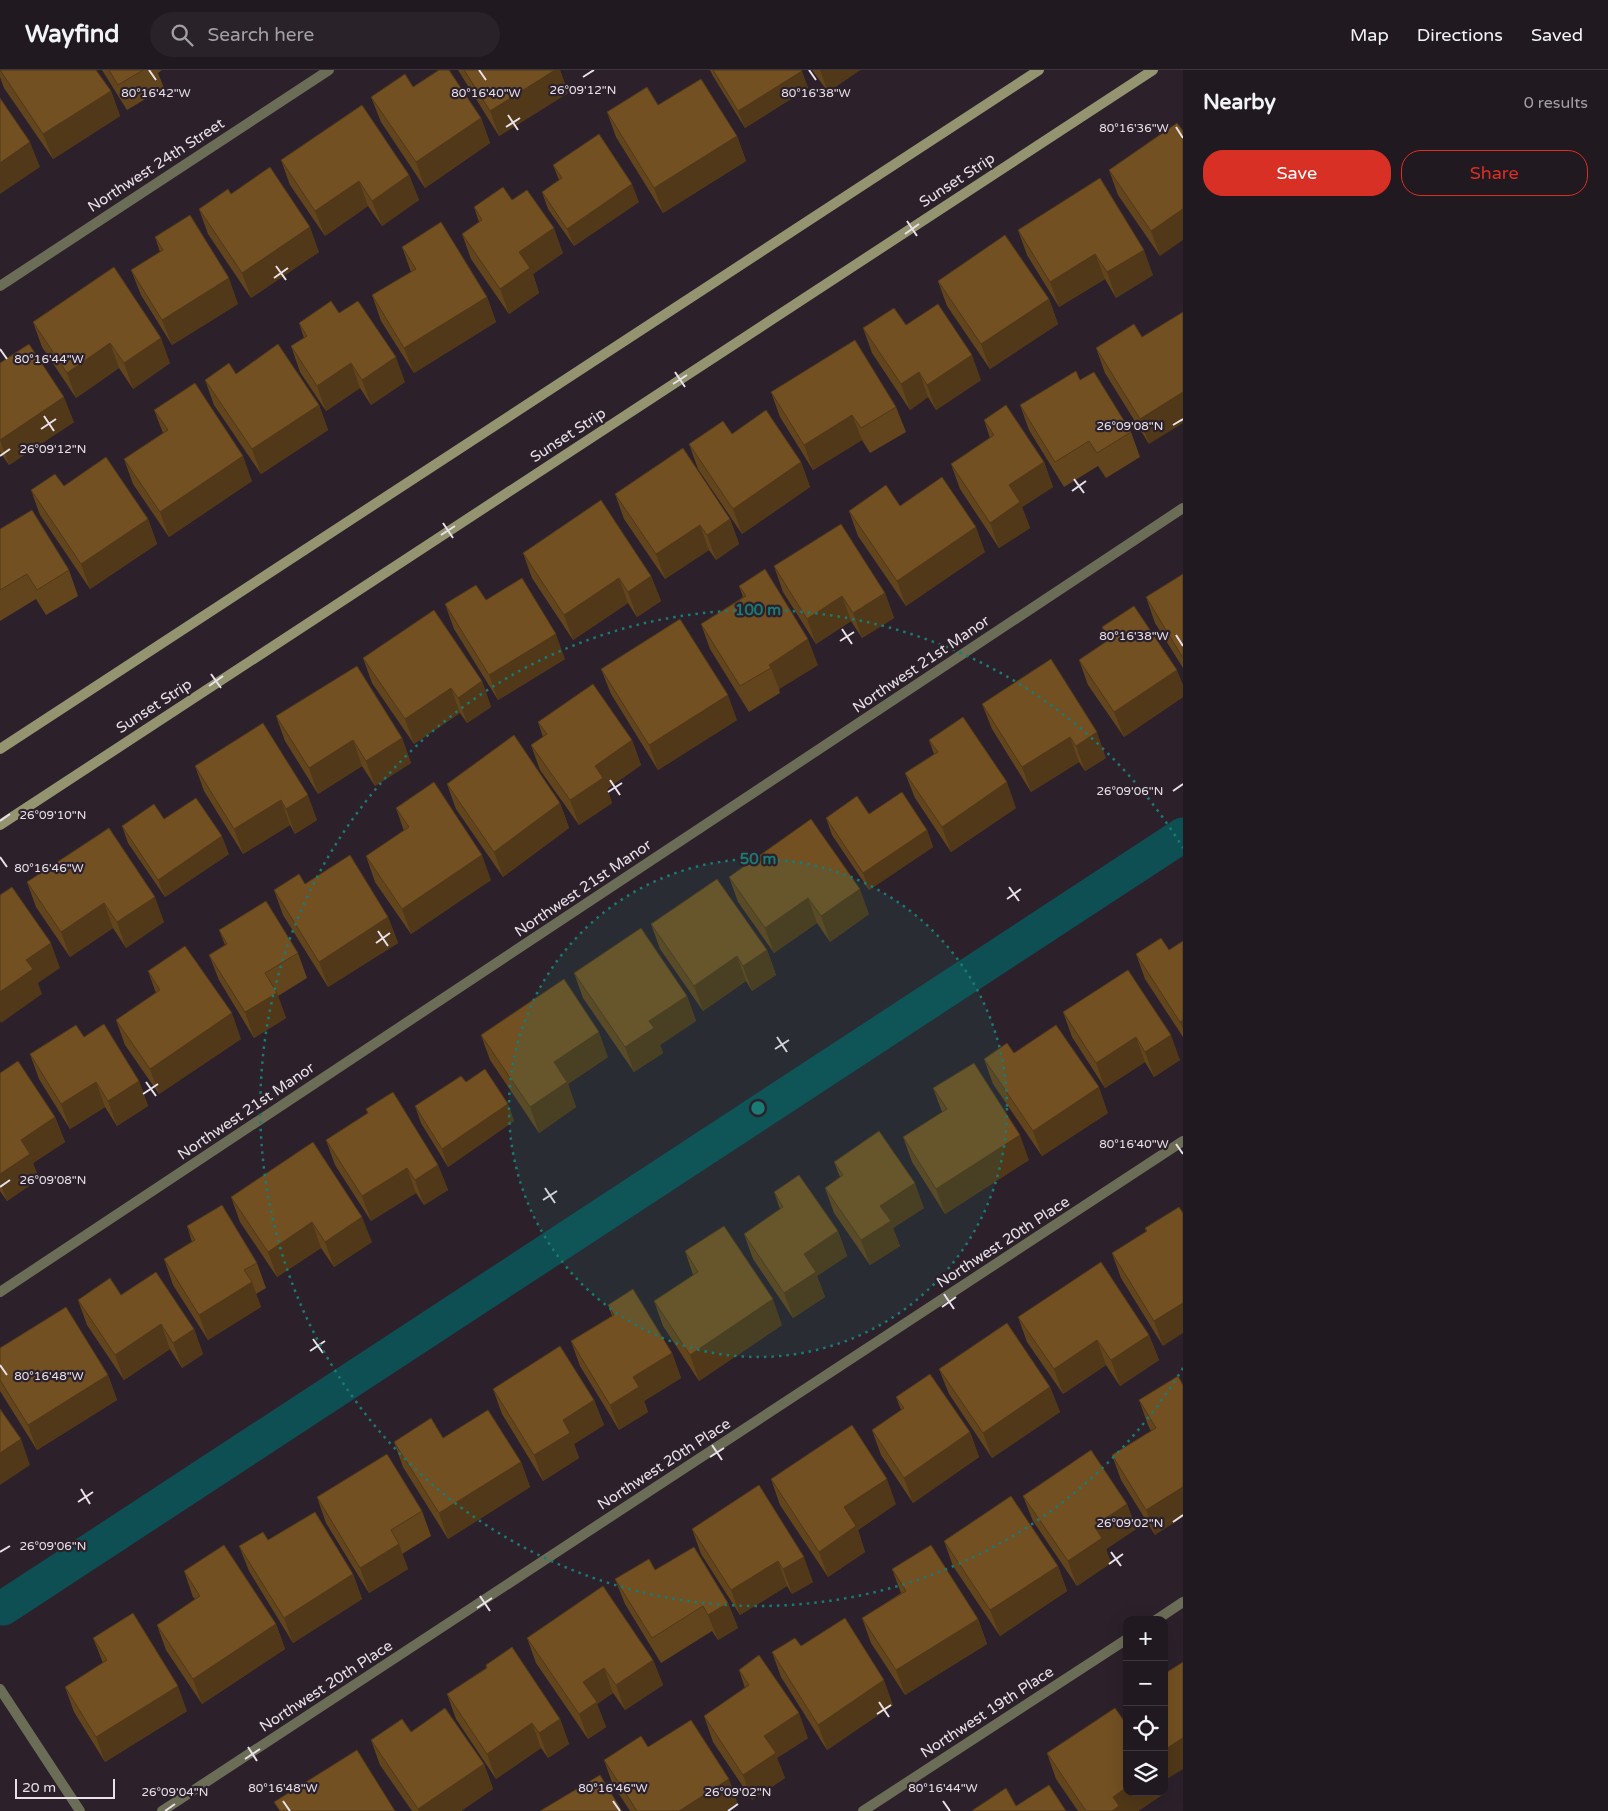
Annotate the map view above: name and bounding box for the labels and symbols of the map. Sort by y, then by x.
text: 26°09'12"N [550,83,616,97]
text: 80°16'42"W [121,86,191,100]
text: 80°16'40"W [451,86,521,100]
text: 80°16'38"W [781,86,851,100]
street label: Northwest 24th Street [84,114,228,216]
text: 80°16'36"W [1099,121,1169,135]
street label: Sunset Strip [916,149,998,211]
text: 80°16'44"W [14,352,84,366]
street label: Sunset Strip [527,404,609,466]
text: 26°09'08"N [1097,419,1163,433]
text: 26°09'12"N [20,442,86,456]
text: 100 m [735,601,781,619]
street label: Northwest 21st Manor [849,611,993,716]
text: 80°16'38"W [1099,629,1169,643]
street label: Sunset Strip [113,675,195,737]
text: 26°09'06"N [1097,784,1163,798]
text: 26°09'10"N [20,808,86,822]
street label: Northwest 21st Manor [511,835,655,940]
text: 50 m [740,850,776,868]
text: 80°16'46"W [14,861,84,875]
street label: Northwest 21st Manor [174,1058,318,1163]
centre of rings [749,1099,767,1117]
text: 80°16'40"W [1099,1137,1169,1151]
text: 26°09'08"N [20,1173,86,1187]
street label: Northwest 20th Place [933,1192,1073,1292]
text: 80°16'48"W [14,1369,84,1383]
street label: Northwest 20th Place [594,1414,734,1514]
text: 26°09'02"N [1097,1516,1163,1530]
text: 26°09'06"N [20,1539,86,1553]
street label: Northwest 20th Place [256,1636,396,1736]
street label: Northwest 19th Place [917,1662,1057,1762]
scale bar [15,1776,115,1799]
text: 80°16'48"W [248,1781,318,1795]
text: 80°16'46"W [578,1781,648,1795]
text: 80°16'44"W [908,1781,978,1795]
text: 26°09'04"N [142,1785,208,1799]
text: 26°09'02"N [705,1785,771,1799]

